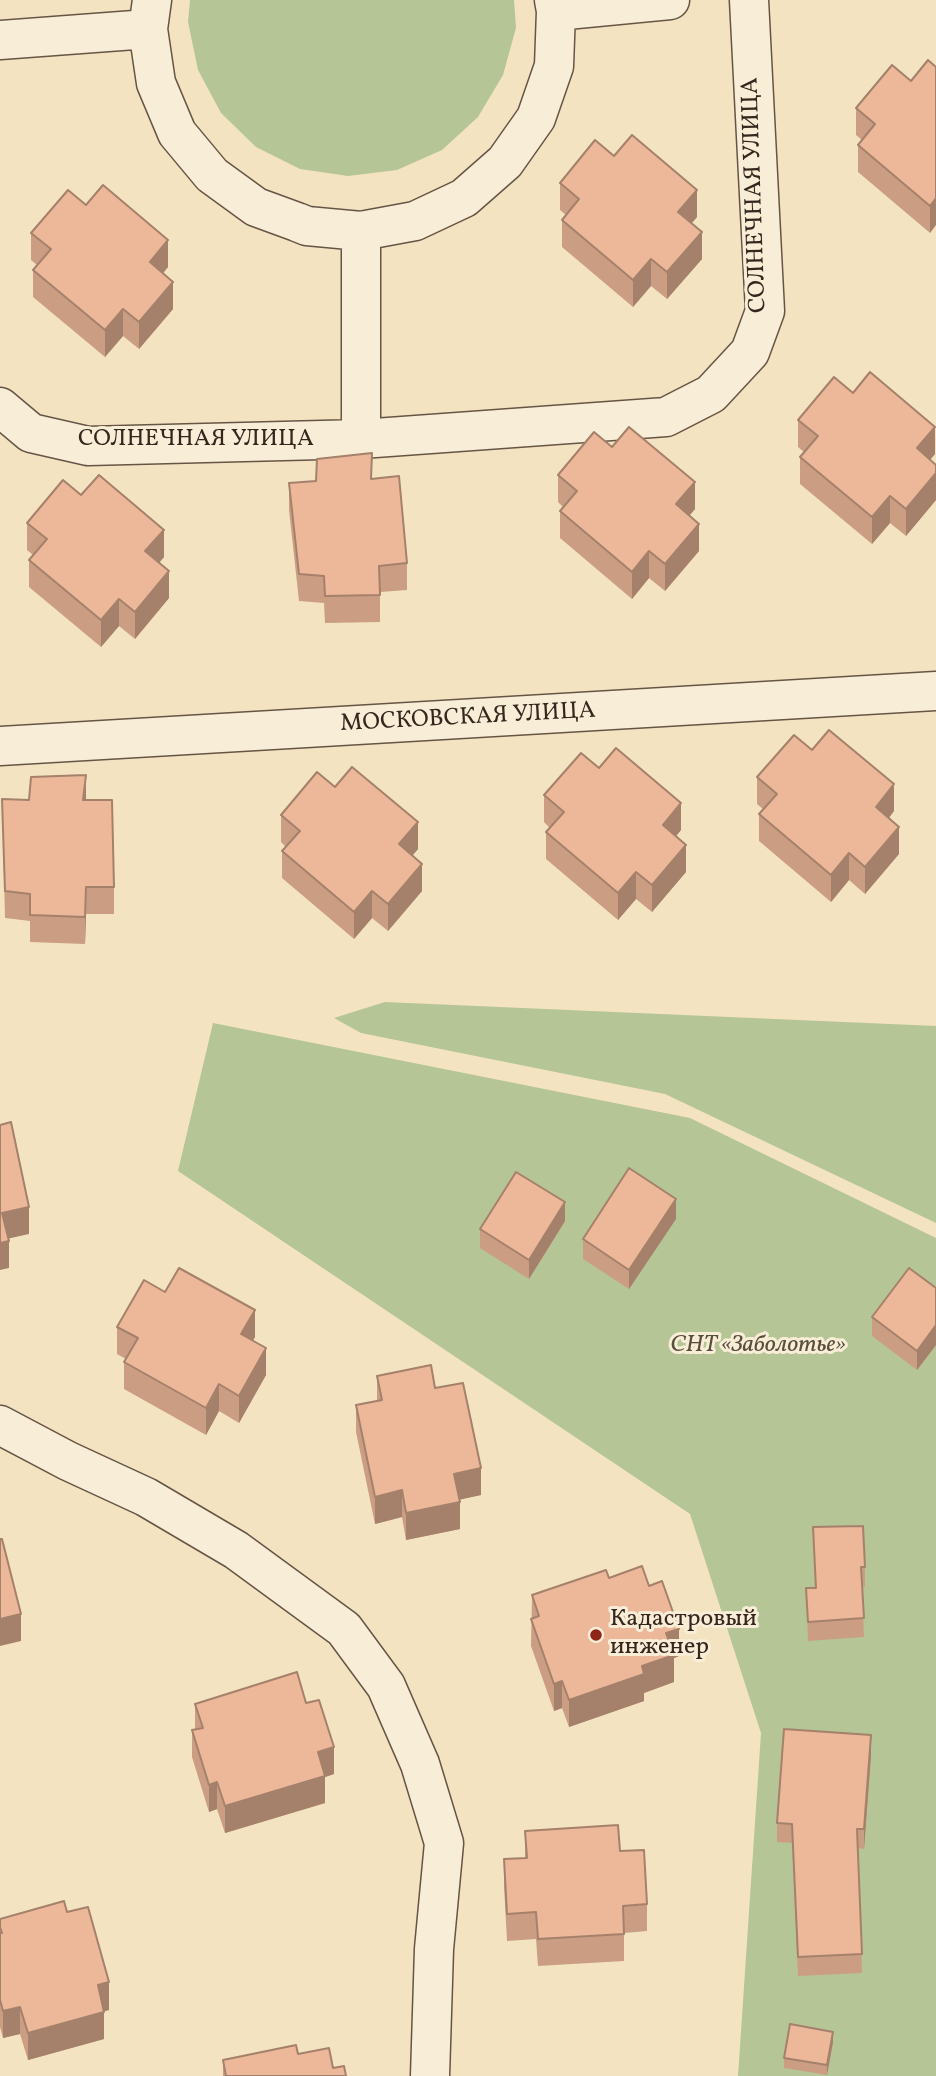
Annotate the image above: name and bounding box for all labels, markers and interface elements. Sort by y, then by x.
street label: СОЛНЕЧНАЯ УЛИЦА [737,77,775,313]
street label: СОЛНЕЧНАЯ УЛИЦА [78,427,314,455]
street label: МОСКОВСКАЯ УЛИЦА [340,698,596,740]
park label: СНТ «Заболотье» [670,1333,846,1361]
place label: Кадастровый инженер [610,1607,757,1663]
marker: Кадастровый инженер [588,1627,604,1643]

